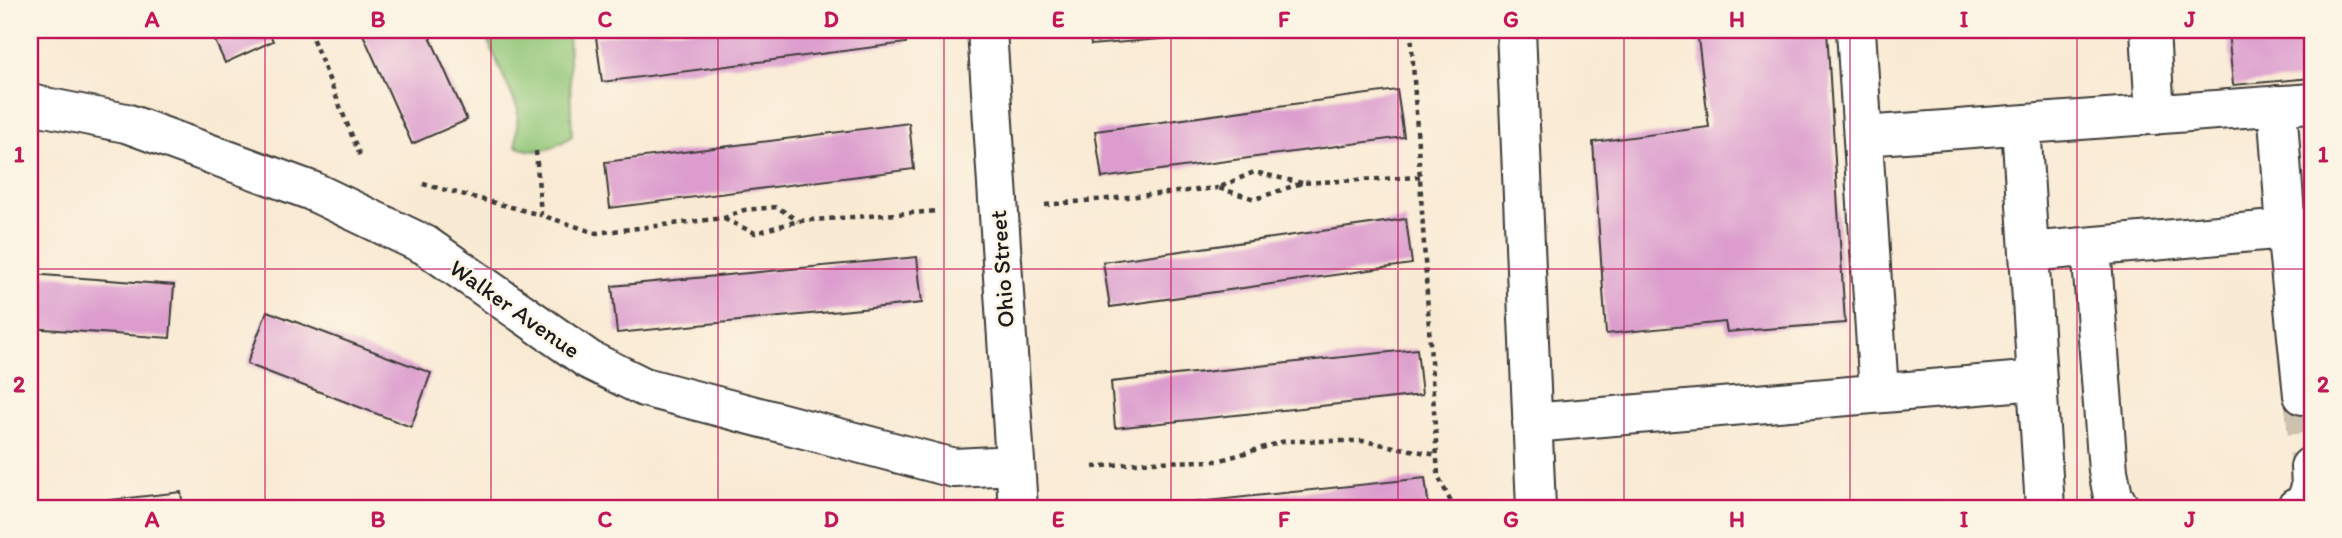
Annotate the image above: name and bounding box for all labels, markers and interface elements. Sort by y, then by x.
text: A [144,5,160,33]
text: B [371,5,386,33]
text: C [598,5,613,33]
text: D [823,5,839,33]
text: E [1052,5,1065,33]
text: F [1278,5,1291,33]
text: G [1503,5,1519,33]
text: H [1729,5,1745,33]
text: I [1960,5,1969,33]
text: J [2183,5,2196,33]
text: 1 [14,140,25,168]
text: 1 [2318,140,2329,168]
street label: Ohio Street [983,209,1020,329]
street label: Walker Avenue [444,253,586,364]
text: 2 [13,370,26,398]
text: 2 [2317,370,2330,398]
text: A [144,505,160,533]
text: B [371,505,386,533]
text: C [598,505,613,533]
text: D [823,505,839,533]
text: E [1052,505,1065,533]
text: F [1278,505,1291,533]
text: G [1503,505,1519,533]
text: H [1729,505,1745,533]
text: I [1960,505,1969,533]
text: J [2183,505,2196,533]

